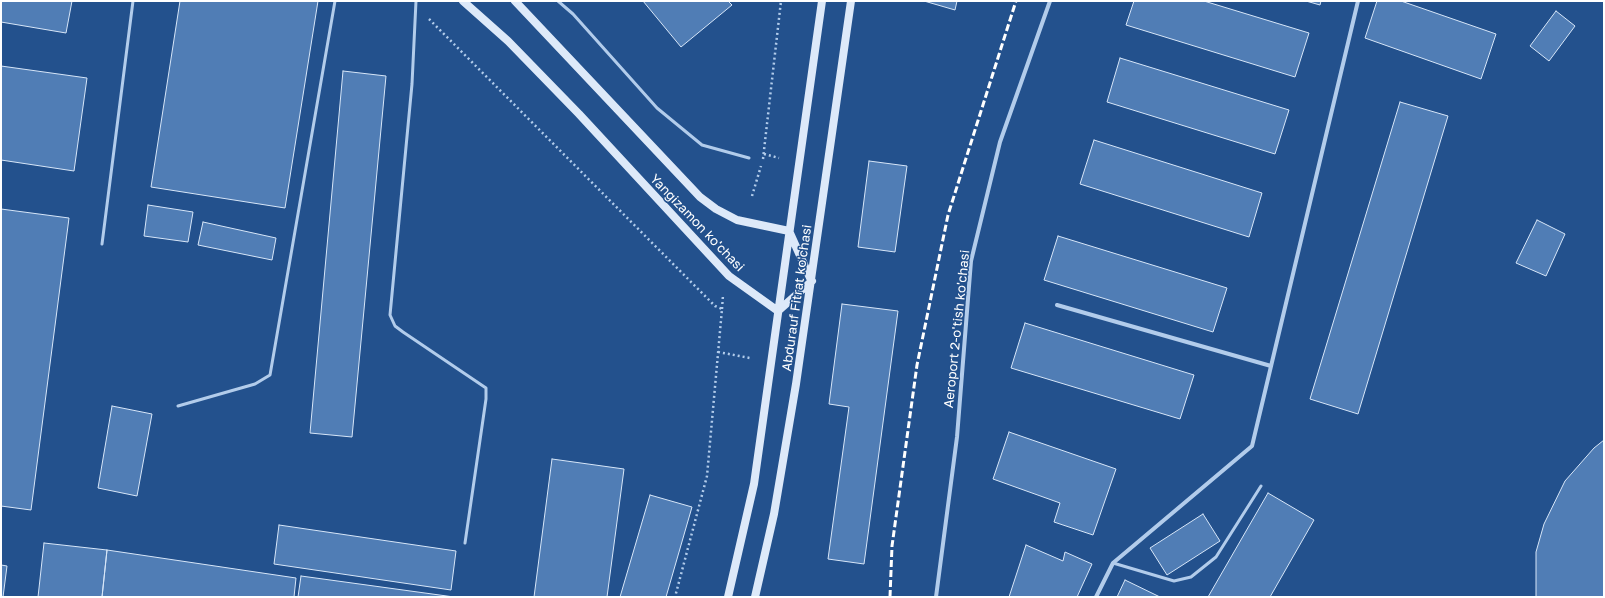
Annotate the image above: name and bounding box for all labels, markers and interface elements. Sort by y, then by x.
street label: Yangizamon ko'chasi [647,171,747,275]
street label: Abdurauf Fitrat ko'chasi [779,224,815,372]
street label: Aeroport 2-o'tish ko'chasi [941,249,973,409]

